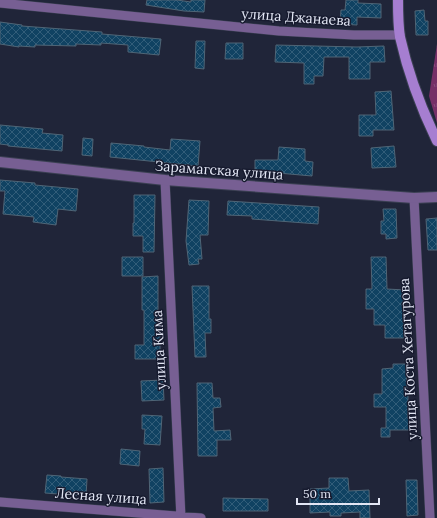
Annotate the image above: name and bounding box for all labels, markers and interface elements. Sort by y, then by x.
street label: улица Джанаева [241,4,351,30]
street label: Зарамагская улица [154,157,284,183]
street label: улица Коста Хетагурова [395,278,421,440]
street label: улица Кима [148,310,170,390]
scale bar [297,480,379,506]
street label: Лесная улица [55,484,147,508]
text: 50 m [303,486,331,501]

